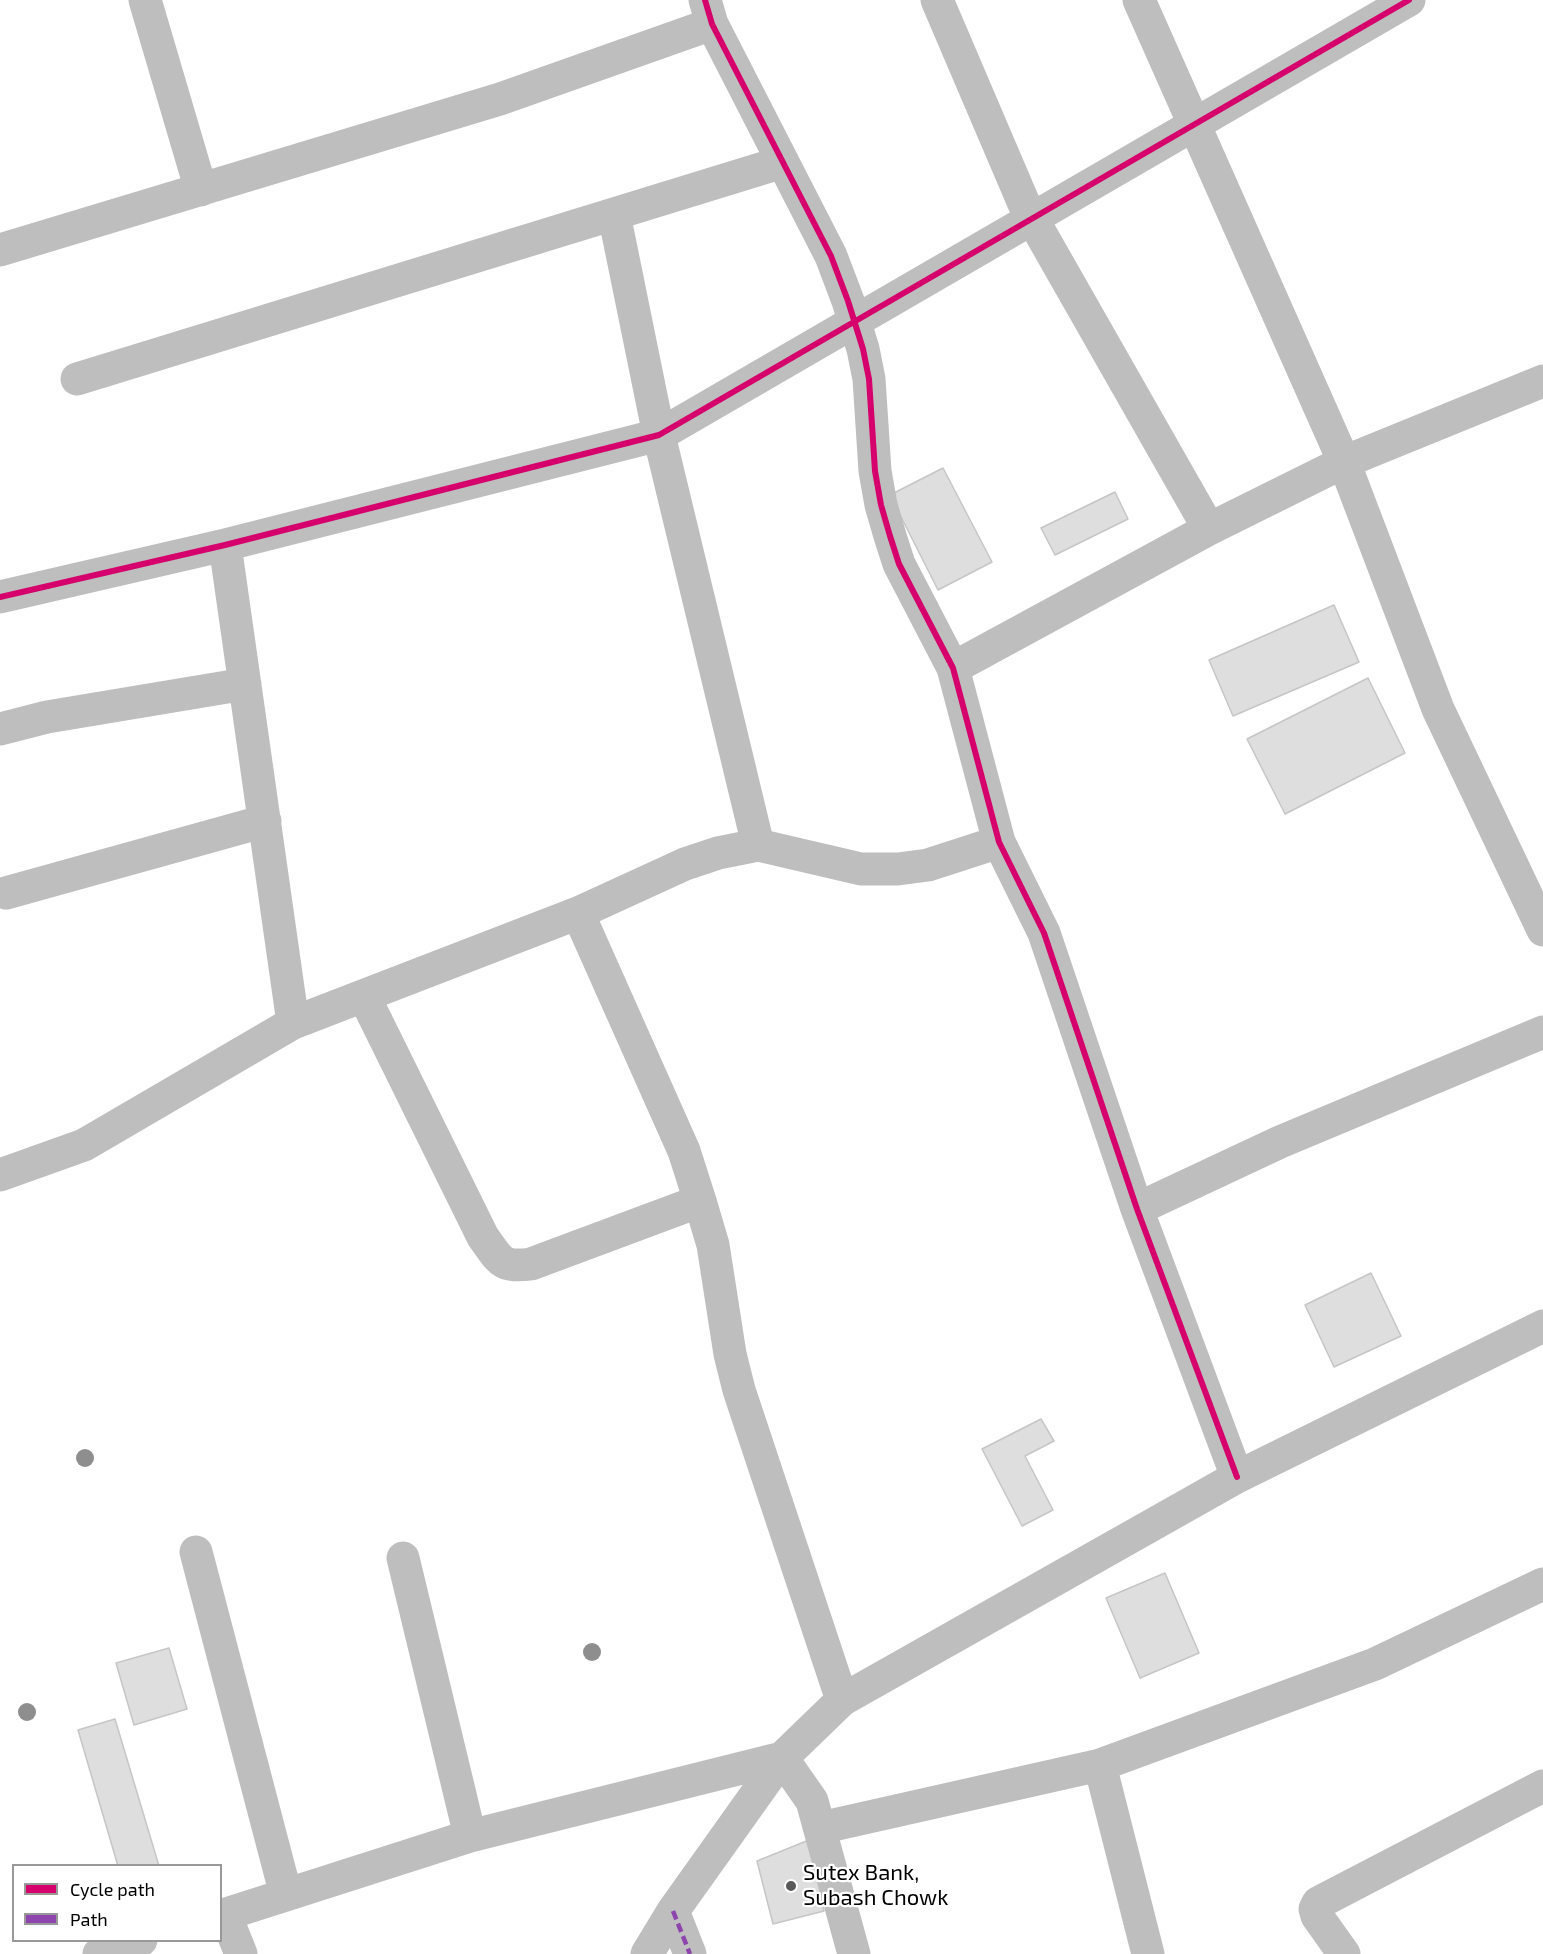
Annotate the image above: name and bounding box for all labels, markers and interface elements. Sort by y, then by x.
place label: Sutex Bank, Subash Chowk [803,1860,948,1912]
legend [12,1864,222,1942]
text: Cycle path [70,1878,155,1900]
marker: Sutex Bank, Subash Chowk [784,1879,798,1893]
text: Path [70,1908,108,1930]

